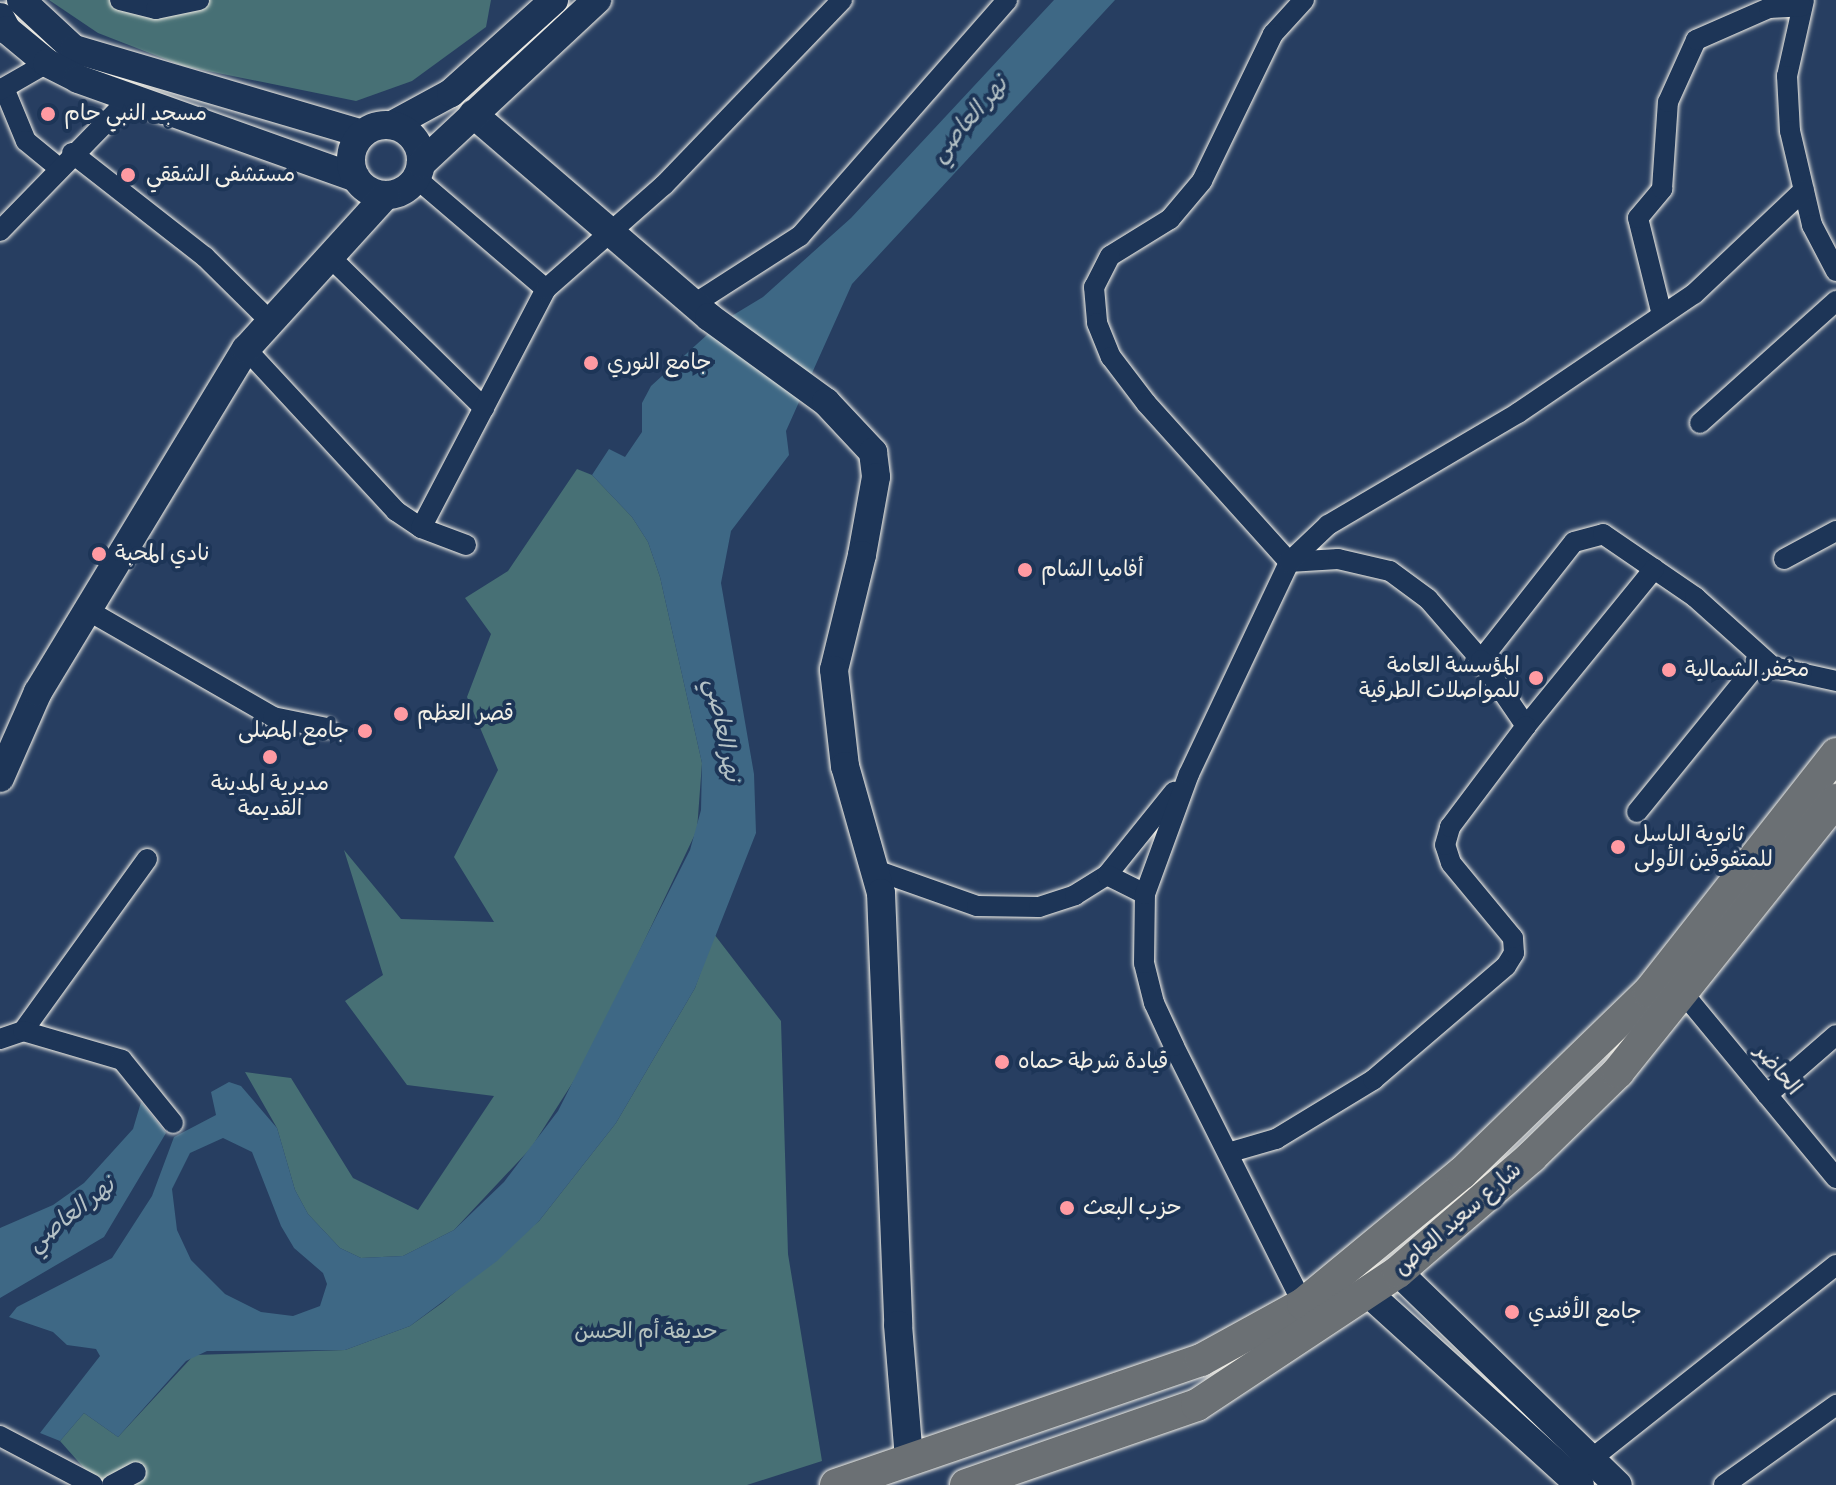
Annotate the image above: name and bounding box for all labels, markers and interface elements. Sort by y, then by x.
water label: نهر العاصي [924,70,1014,168]
place label: مسجد النبي حام [64,101,207,127]
marker: مسجد النبي حام [39,105,57,123]
place label: مستشفى الشققي [146,162,295,188]
marker: مستشفى الشققي [117,164,139,186]
place label: جامع النوري [607,350,712,376]
marker: جامع النوري [582,354,600,372]
place label: نادي المحبة [115,541,210,567]
marker: نادي المحبة [90,545,108,563]
place label: أفاميا الشام [1041,557,1143,583]
marker: أفاميا الشام [1016,561,1034,579]
place label: المؤسسة العامة للمواصلات الطرقية [1359,652,1520,704]
place label: مخفر الشمالية [1685,657,1809,683]
marker: مخفر الشمالية [1660,661,1678,679]
marker: المؤسسة العامة للمواصلات الطرقية [1527,669,1545,687]
water label: نهر العاصي [699,676,747,784]
place label: قصر العظم [417,701,514,727]
marker: قصر العظم [392,705,410,723]
place label: جامع المصلى [238,718,349,744]
marker: جامع المصلى [356,722,374,740]
marker: مديرية المدينة القديمة [261,748,279,766]
place label: مديرية المدينة القديمة [211,770,329,822]
place label: ثانوية الباسل للمتفوقين الأولى [1634,821,1773,872]
marker: ثانوية الباسل للمتفوقين الأولى [1609,838,1627,856]
street label: الحاضر [1749,1039,1807,1101]
place label: قيادة شرطة حماه [1018,1049,1168,1075]
marker: قيادة شرطة حماه [993,1053,1011,1071]
street label: شارع سعيد العاص [1389,1157,1527,1281]
water label: نهر العاصي [21,1171,121,1257]
place label: حزب البعث [1083,1195,1182,1221]
marker: حزب البعث [1058,1199,1076,1217]
place label: جامع الأفندي [1528,1299,1642,1325]
marker: جامع الأفندي [1503,1303,1521,1321]
park label: حديقة أم الحسن [574,1319,718,1345]

